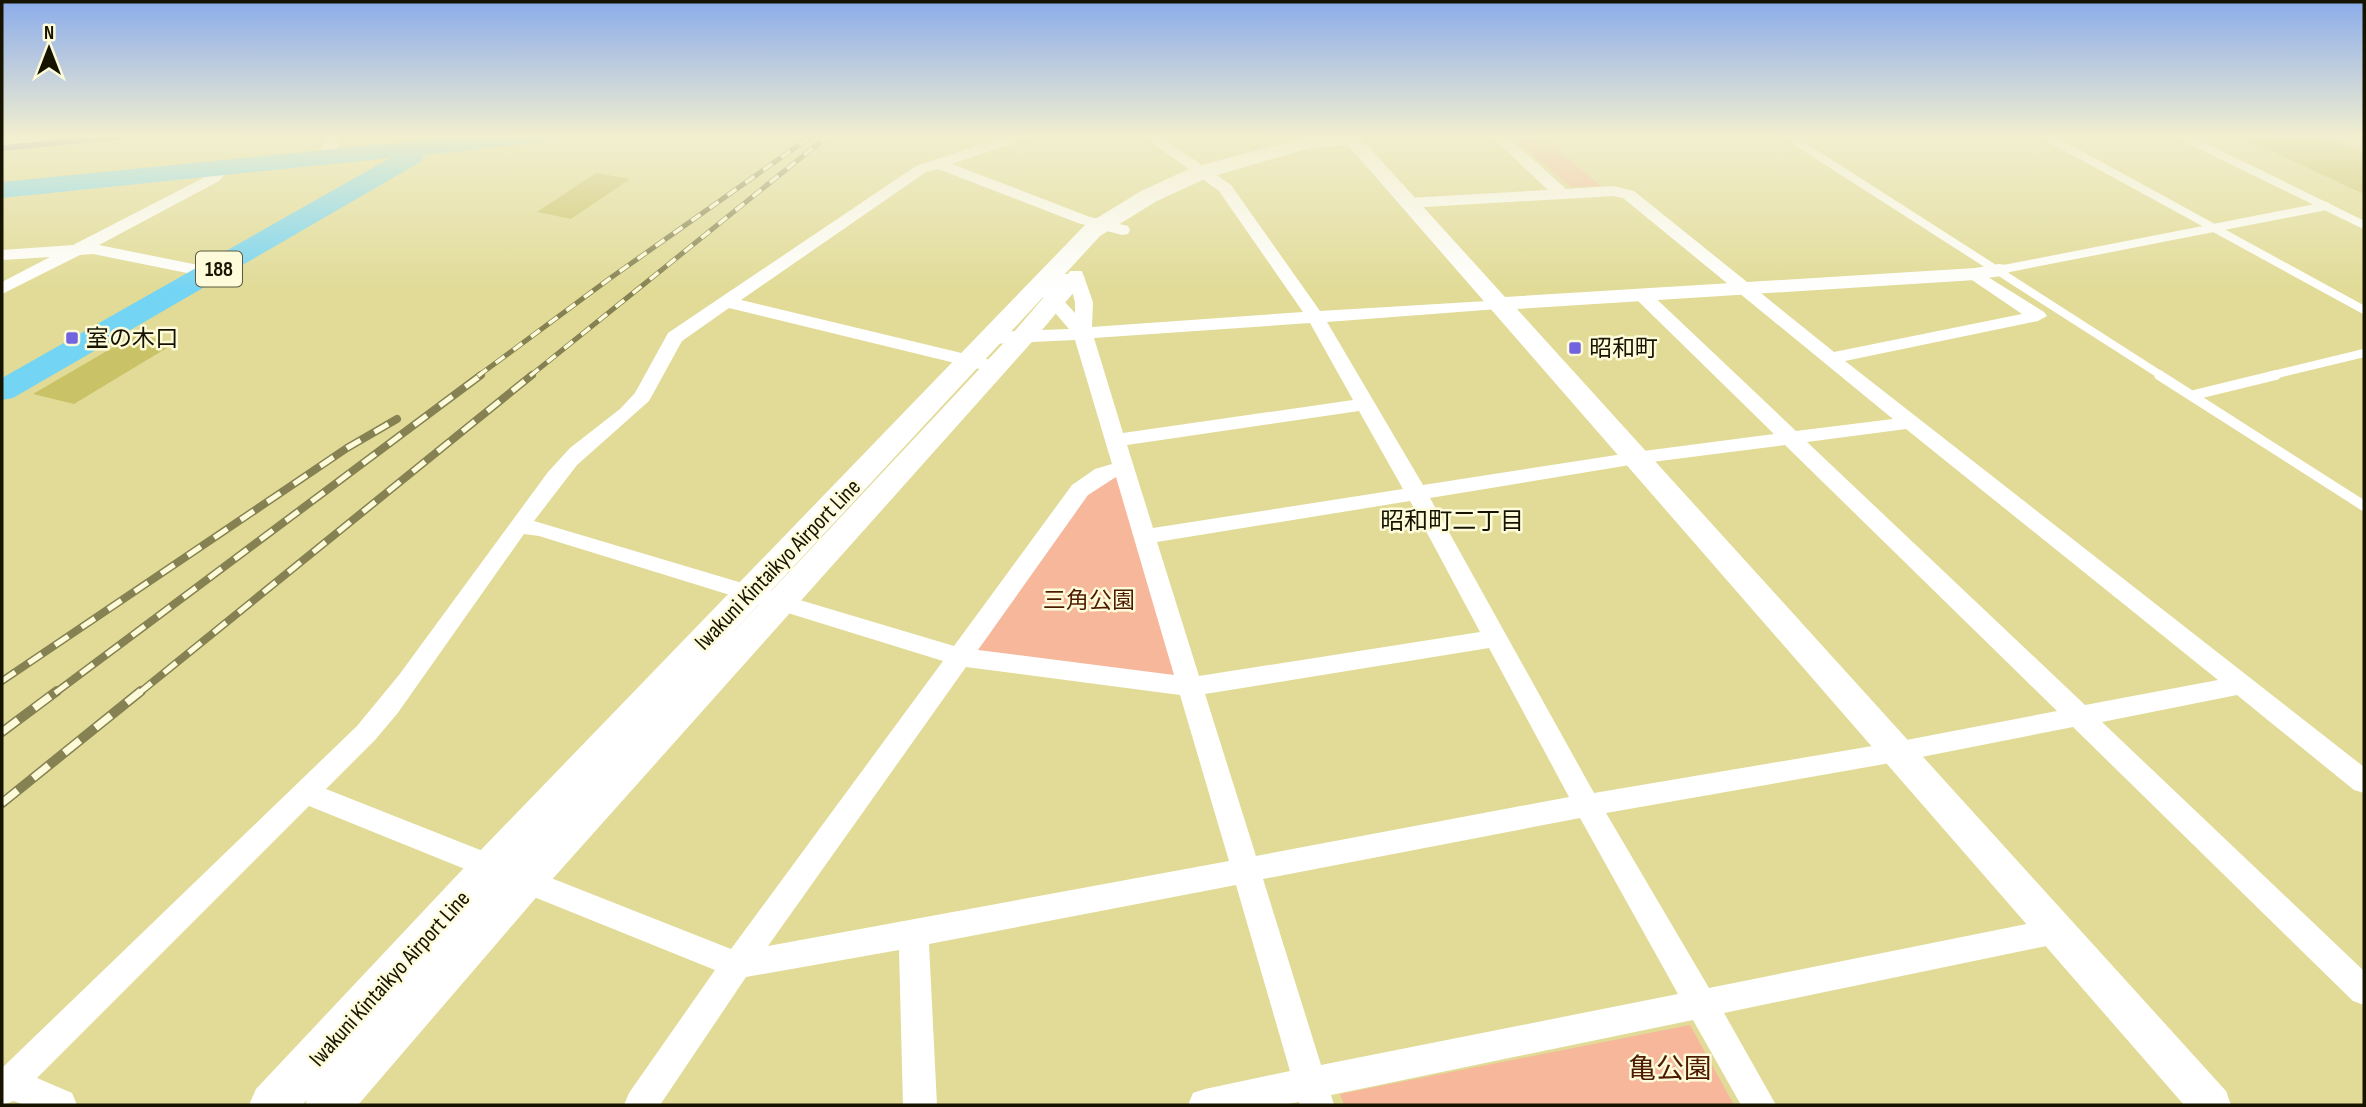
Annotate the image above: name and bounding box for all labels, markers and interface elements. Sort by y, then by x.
north arrow [14,14,84,84]
text: N [44,22,54,45]
road number: 188 [196,252,242,286]
place label: 室の木口 [86,325,178,353]
marker: 室の木口 [64,330,80,346]
place label: 昭和町 [1589,335,1658,363]
marker: 昭和町 [1567,340,1583,356]
street label: Iwakuni Kintaikyo Airport Line [689,473,867,656]
district label: 昭和町二丁目 [1380,507,1524,536]
park label: 三角公園 [1043,587,1135,615]
street label: Iwakuni Kintaikyo Airport Line [303,885,476,1072]
park label: 亀公園 [1628,1053,1712,1086]

